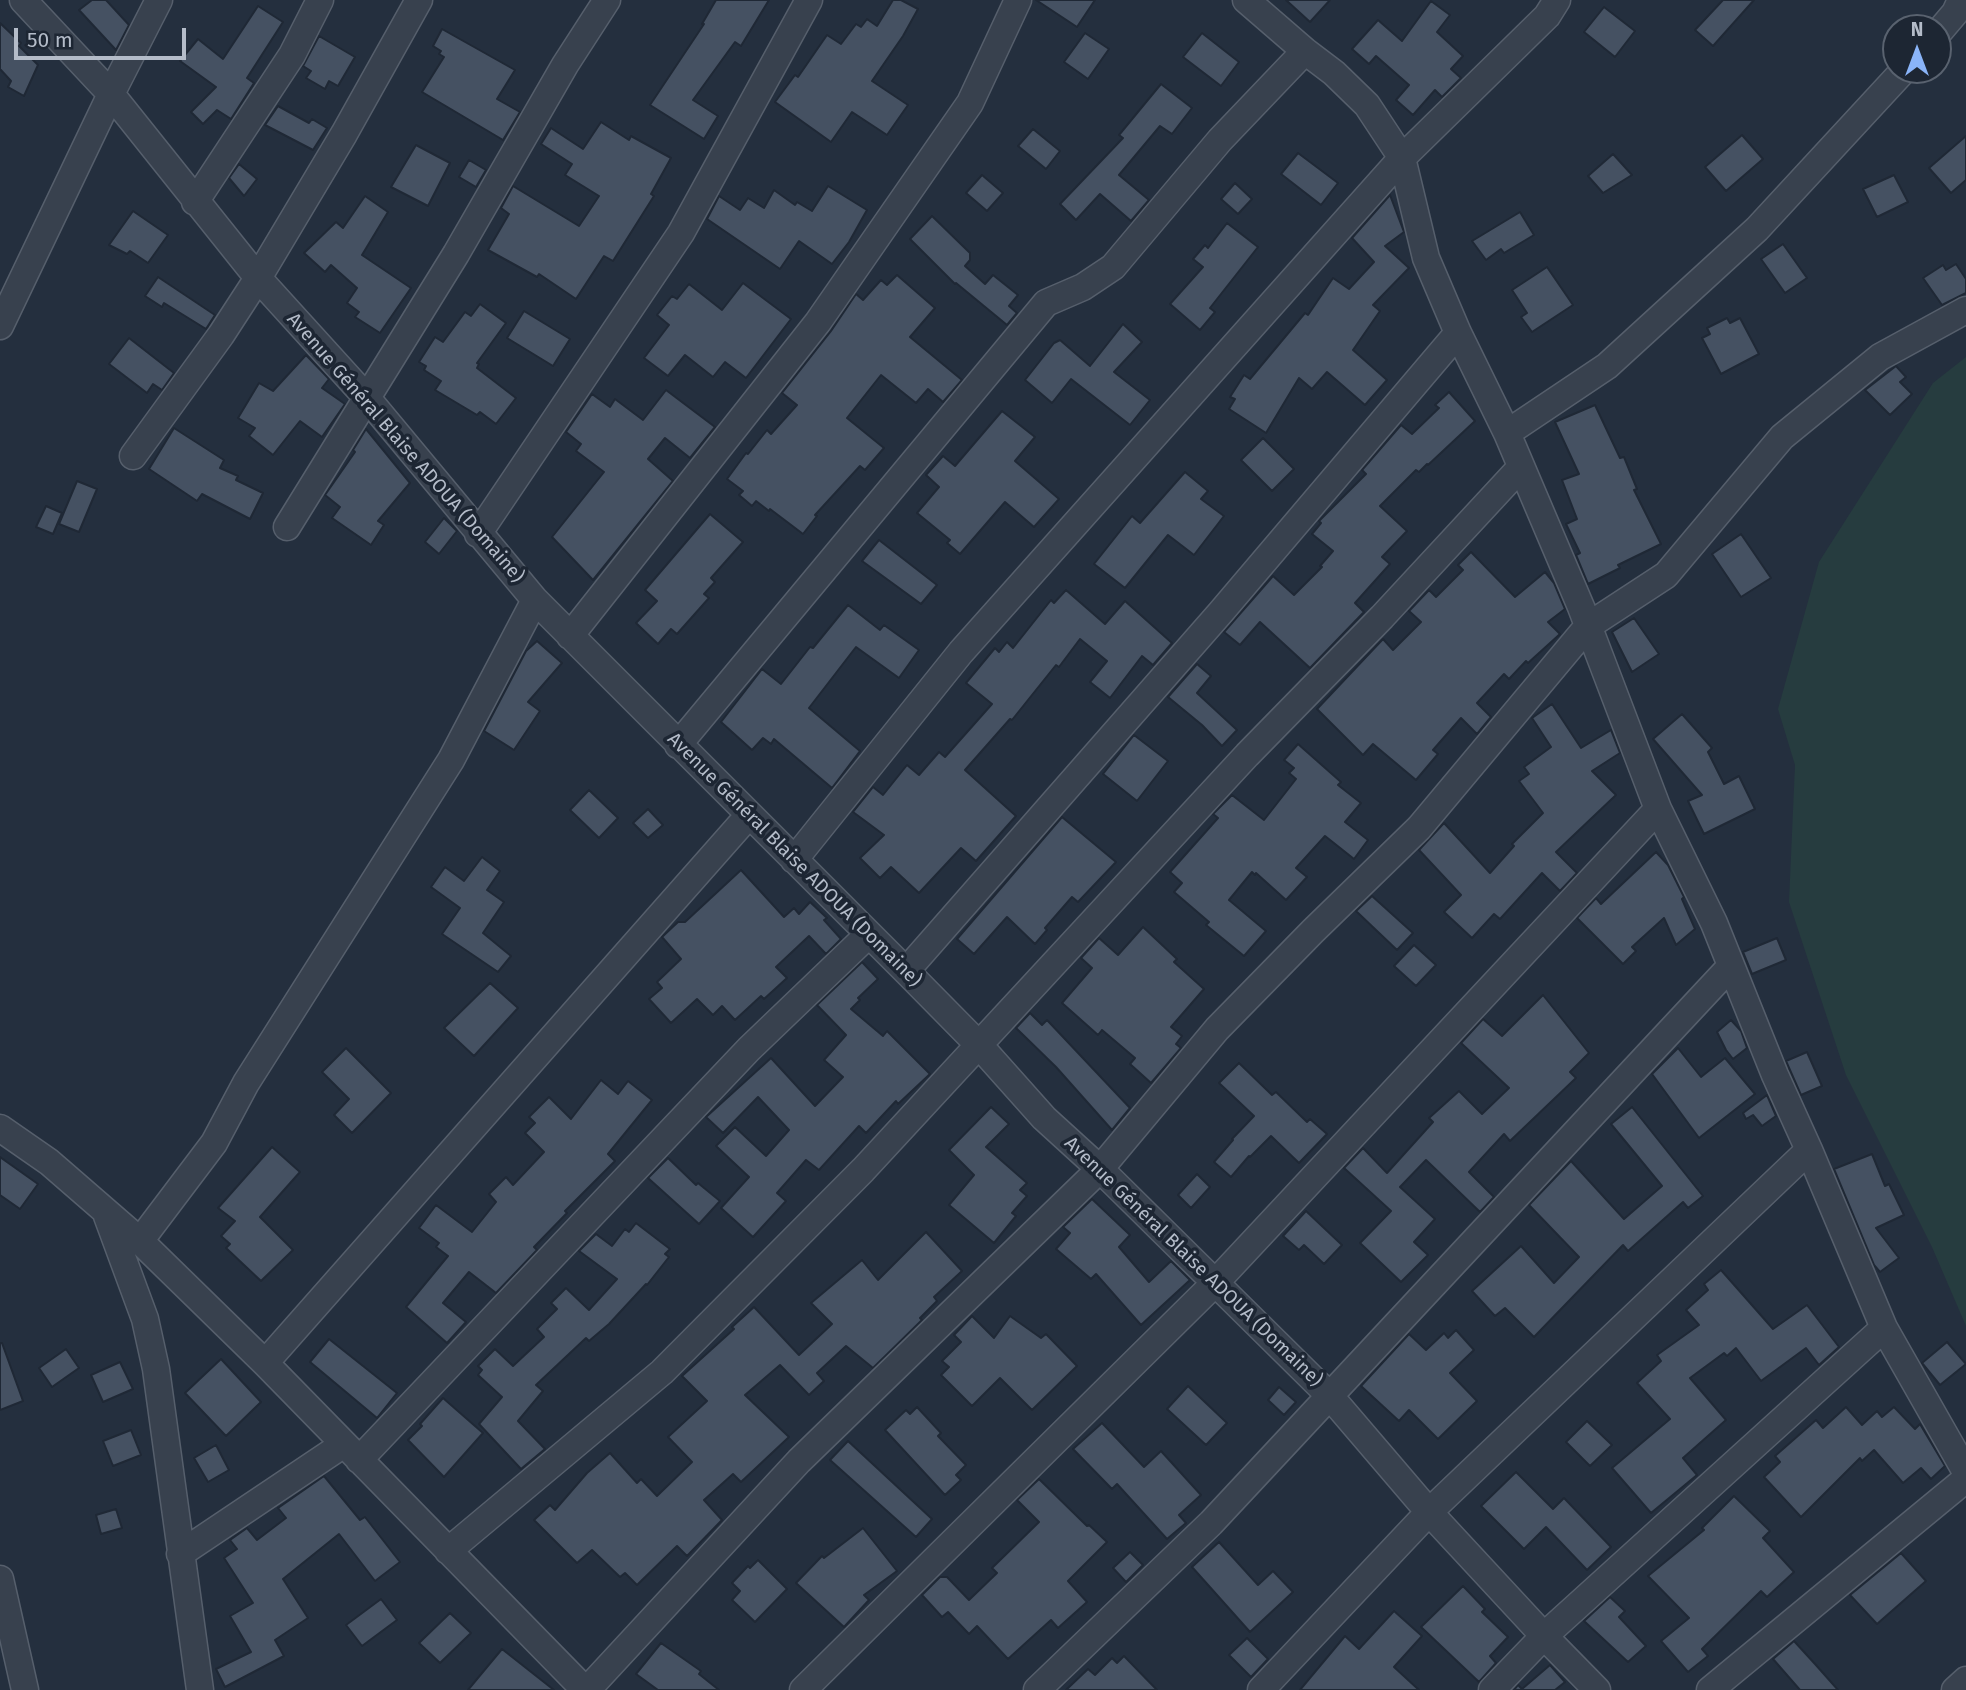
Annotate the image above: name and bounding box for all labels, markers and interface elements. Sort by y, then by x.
scale bar [18,14,189,58]
north arrow [1882,14,1952,84]
text: N [1911,18,1923,41]
text: 50 m [27,27,73,53]
street label: Avenue Général Blaise ADOUA (Domaine) [282,308,528,588]
street label: Avenue Général Blaise ADOUA (Domaine) [662,728,926,992]
street label: Avenue Général Blaise ADOUA (Domaine) [1059,1132,1327,1392]

